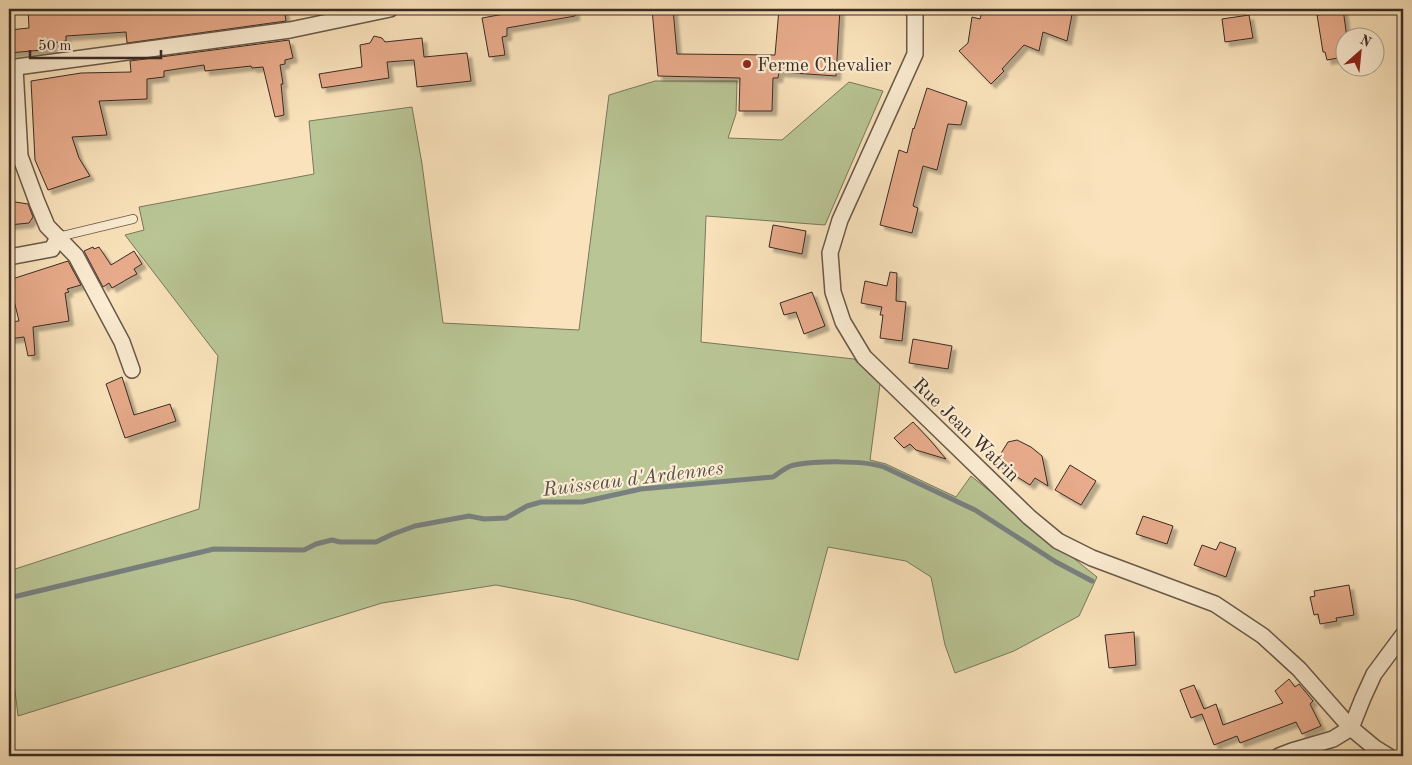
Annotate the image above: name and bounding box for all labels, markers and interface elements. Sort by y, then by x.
scale bar [30,28,161,60]
north arrow [1334,28,1384,78]
text: N [1358,33,1374,50]
text: 50 m [38,39,72,54]
place label: Ferme Chevalier [757,57,892,76]
marker: Ferme Chevalier [741,58,753,70]
street label: Rue Jean Watrin [908,375,1022,486]
water label: Ruisseau d'Ardennes [541,459,725,501]

